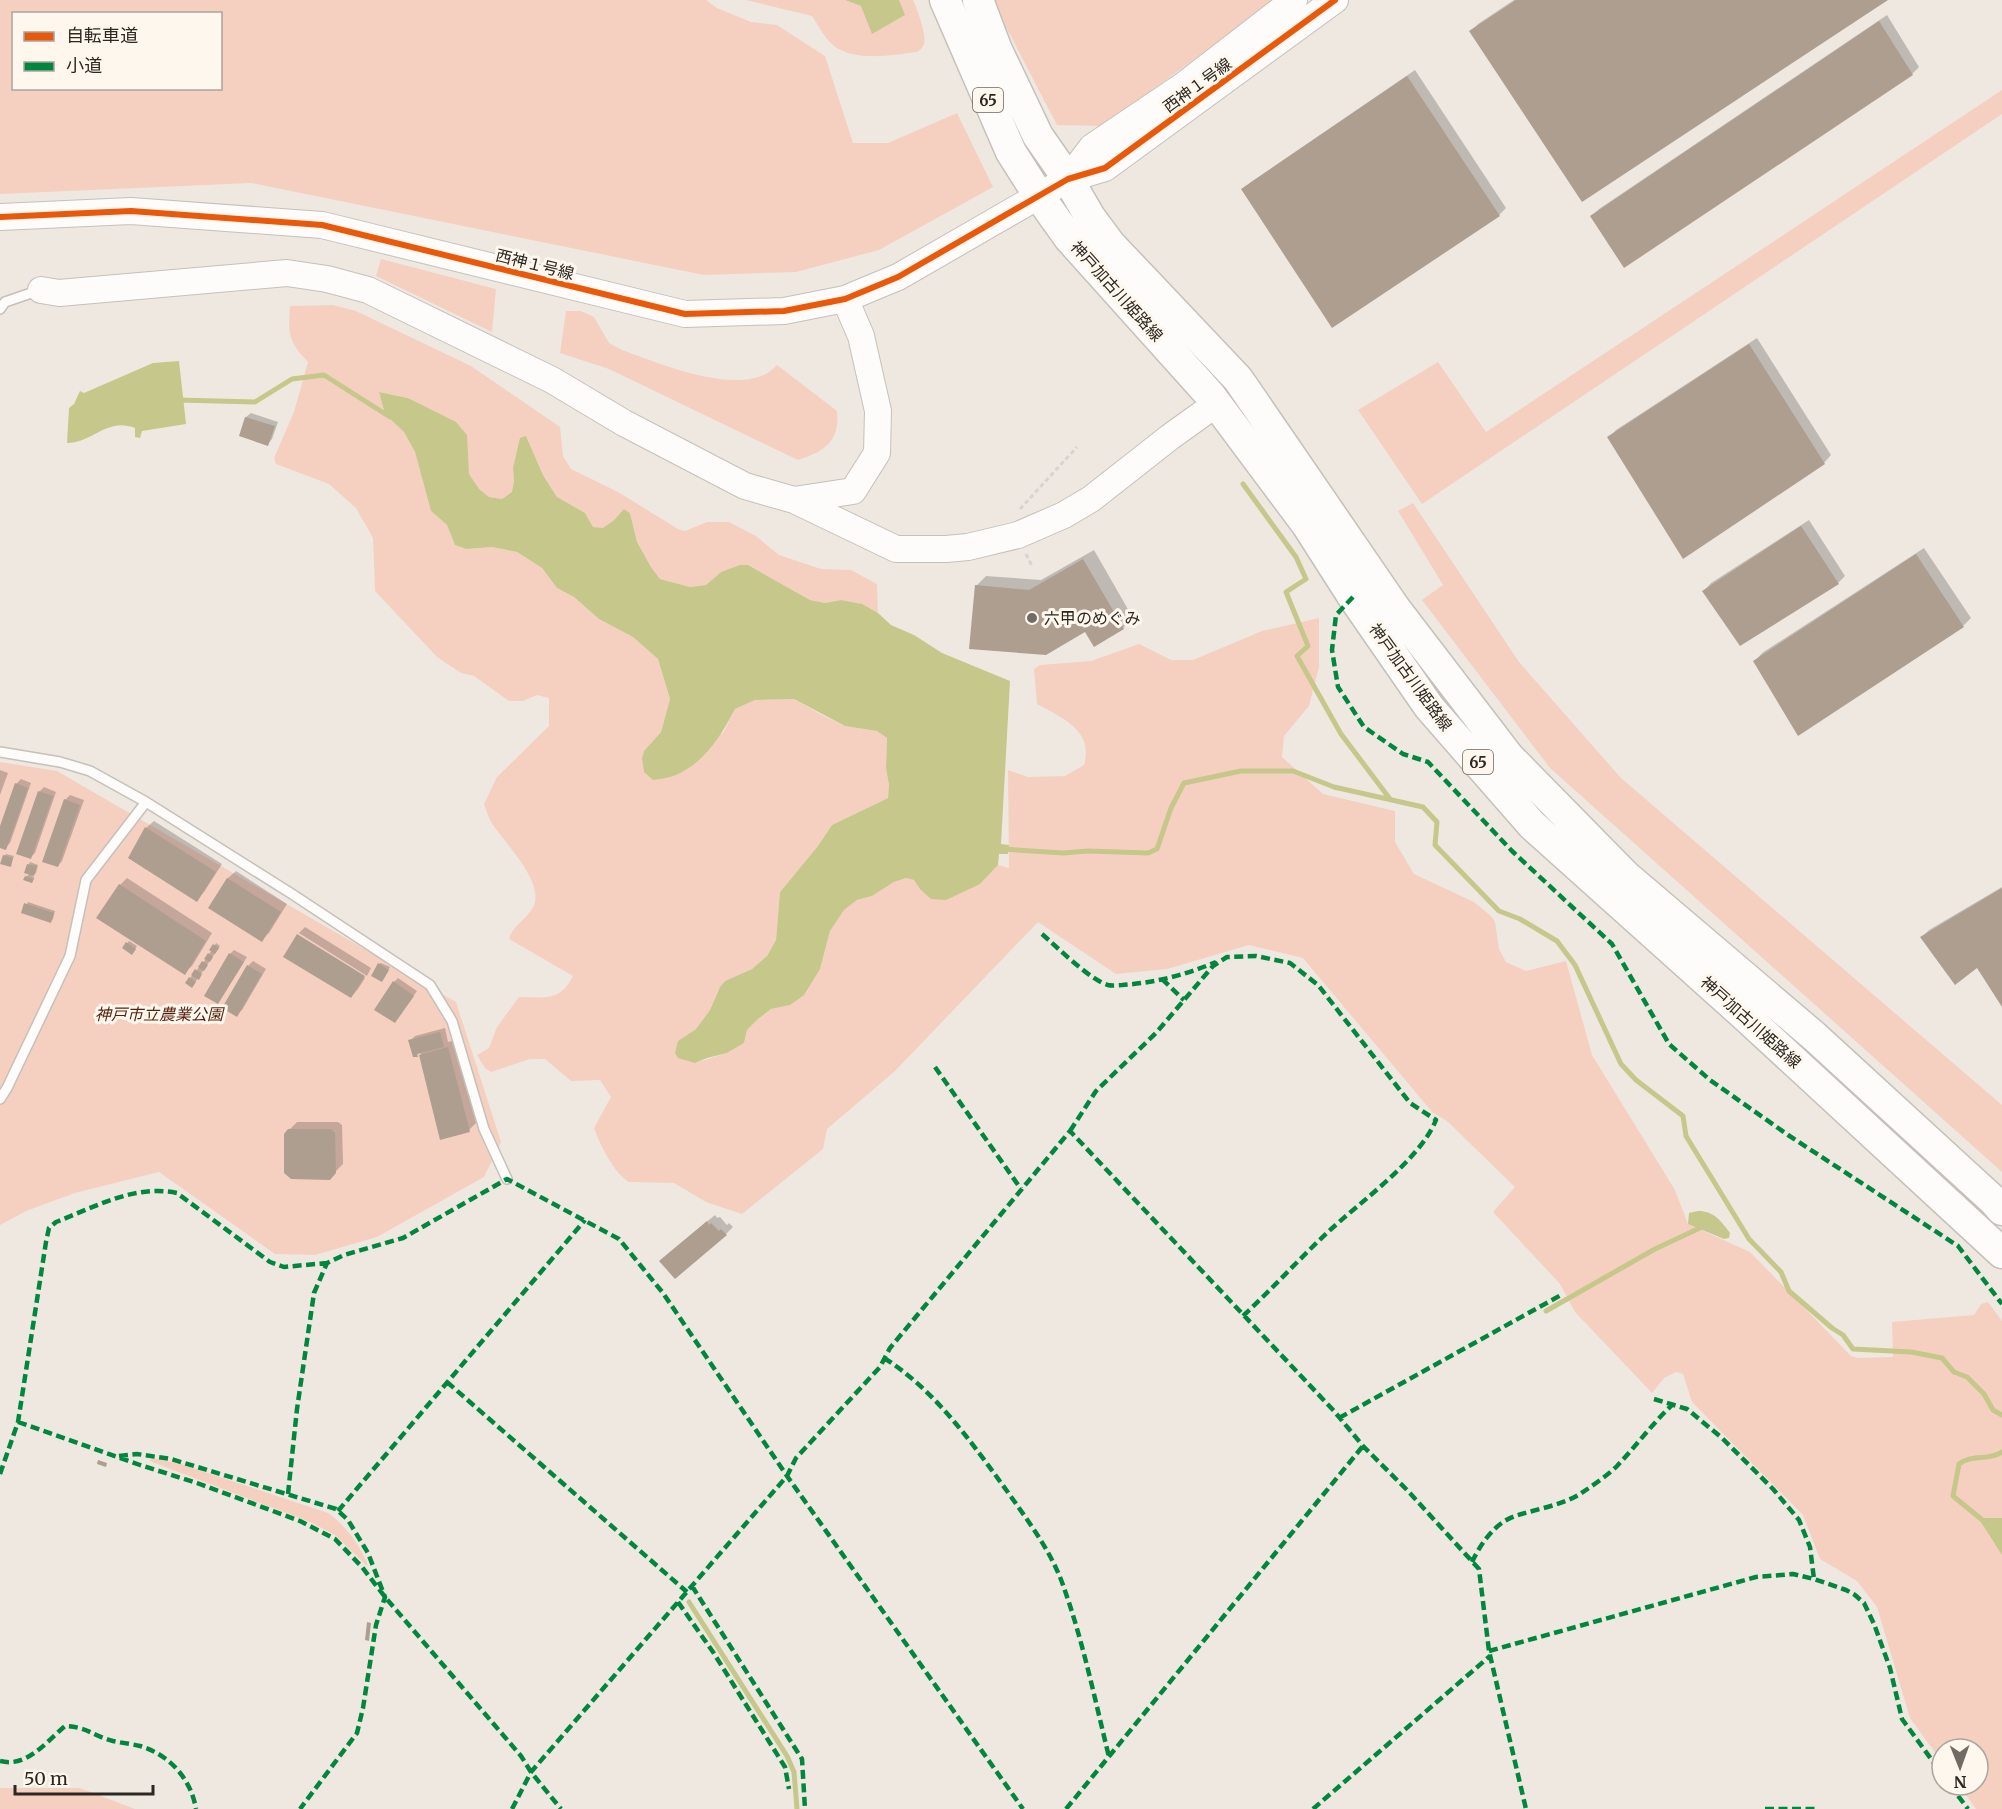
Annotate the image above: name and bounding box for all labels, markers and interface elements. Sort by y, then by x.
legend [12,12,222,90]
text: 自転車道 [66,24,138,47]
street label: 西神１号線 [1159,53,1235,117]
text: 小道 [66,54,102,77]
road number: 65 [973,88,1003,112]
street label: 神戸加古川姫路線 [1067,237,1167,345]
street label: 西神１号線 [494,245,576,283]
place label: 六甲のめぐみ [1044,608,1140,628]
marker: 六甲のめぐみ [1025,611,1039,625]
street label: 神戸加古川姫路線 [1365,619,1457,735]
road number: 65 [1463,750,1493,774]
street label: 神戸加古川姫路線 [1697,972,1805,1072]
park label: 神戸市立農業公園 [95,1004,225,1024]
north arrow [1930,1737,1990,1797]
scale bar [15,1758,153,1796]
text: 50 m [24,1767,68,1790]
text: N [1953,1772,1967,1792]

